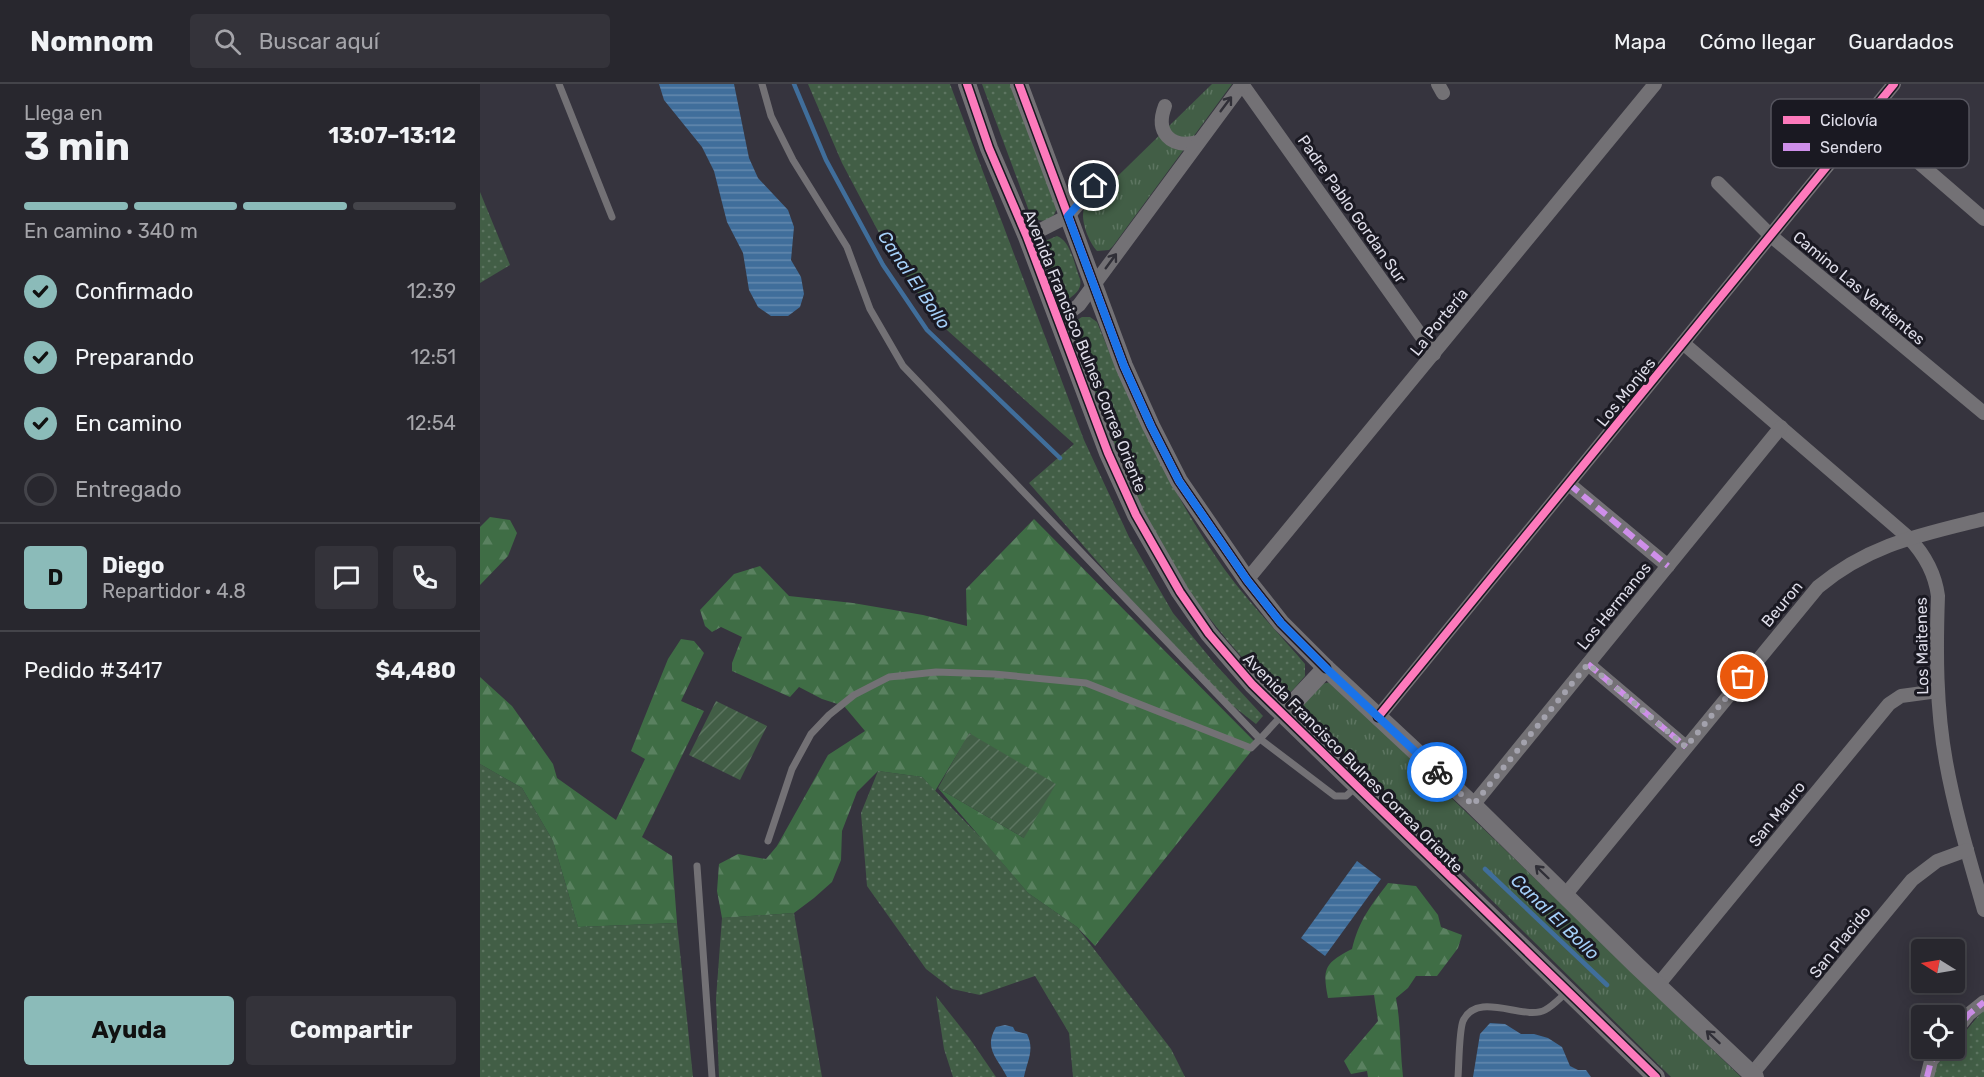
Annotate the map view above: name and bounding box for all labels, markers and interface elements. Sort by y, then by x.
search box [190,14,610,68]
text: Nomnom [30,25,154,58]
icon: search [211,25,244,58]
text: Buscar aquí [259,28,379,55]
text: Mapa [1614,29,1666,54]
text: Cómo llegar [1699,29,1815,54]
text: Guardados [1848,29,1954,54]
one-way arrow [1220,97,1233,113]
legend [1771,99,1969,168]
text: Llega en [24,101,103,125]
text: Ciclovía [1820,111,1878,130]
text: 13:07–13:12 [328,122,456,149]
text: 3 min [24,124,130,170]
street label: Padre Pablo Gordan Sur [1294,131,1410,287]
text: Sendero [1820,138,1882,157]
pin [1068,160,1119,211]
icon: home [1077,169,1110,202]
street label: Avenida Francisco Bulnes Correa Oriente [1019,207,1151,495]
text: En camino · 340 m [24,219,198,243]
water label: Canal El Bollo [873,227,955,333]
street label: Camino Las Vertientes [1789,227,1929,349]
one-way arrow [1104,254,1117,270]
icon: check [24,275,57,308]
text: Confirmado [75,278,193,305]
text: 12:39 [407,279,456,303]
street label: La Portería [1406,284,1472,360]
icon: check [24,341,57,374]
text: Preparando [75,344,194,371]
text: 12:51 [410,345,456,369]
street label: Los Monjes [1593,354,1659,430]
icon: check [24,407,57,440]
text: En camino [75,410,182,437]
text: 12:54 [406,411,456,435]
text: Entregado [75,476,182,503]
button: chat [315,546,378,609]
button: phone [393,546,456,609]
text: Diego [102,552,165,579]
street label: Los Hermanos [1573,559,1655,653]
text: D [48,564,63,591]
street label: Beuron [1757,577,1807,631]
text: Repartidor · 4.8 [102,579,246,603]
street label: Los Maitenes [1912,597,1932,695]
street label: Avenida Francisco Bulnes Correa Oriente [1239,649,1467,877]
pin [1717,651,1768,702]
text: Pedido #3417 [24,657,162,684]
text: $4,480 [376,657,456,684]
icon: bag [1726,660,1759,693]
courier [1407,742,1467,802]
icon: bike [1421,756,1454,789]
street label: San Mauro [1745,777,1809,851]
one-way arrow [1535,865,1550,879]
water label: Canal El Bollo [1506,869,1604,965]
street label: San Placido [1805,902,1875,982]
north arrow [1911,939,1965,993]
map controls [1911,939,1965,1059]
button: Ayuda [24,996,234,1065]
button: Compartir [246,996,456,1065]
button: locate [1911,1005,1965,1059]
one-way arrow [1705,1030,1720,1044]

